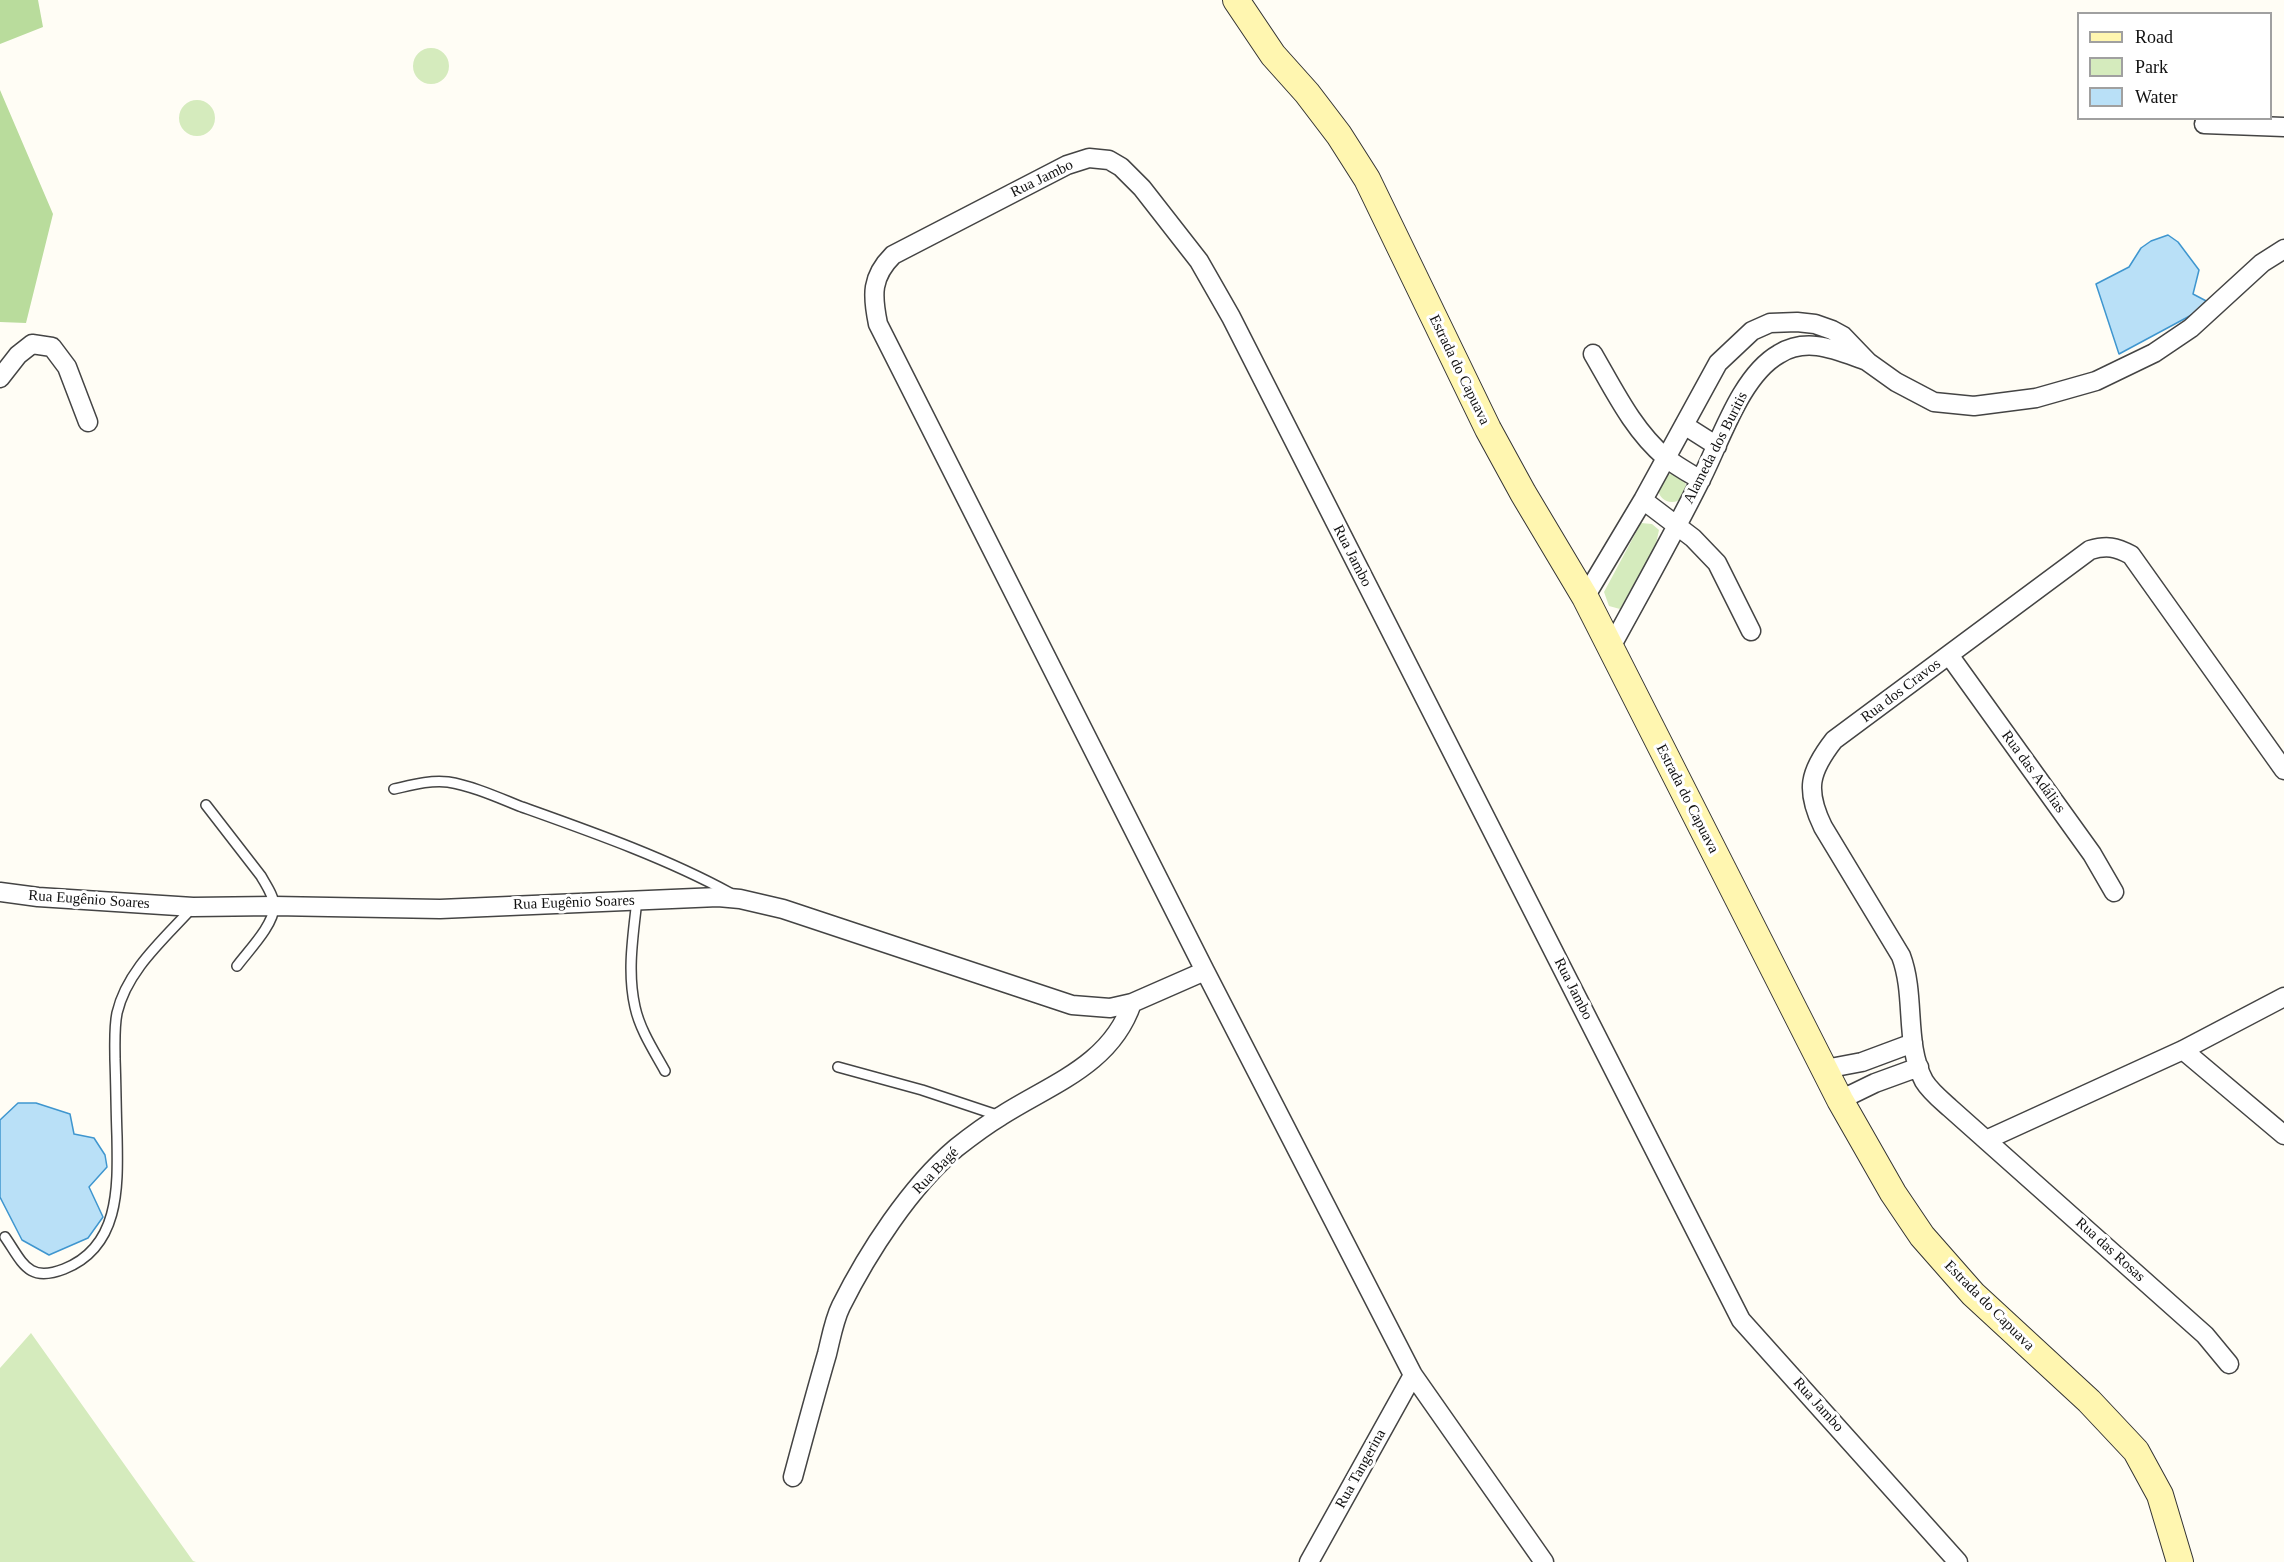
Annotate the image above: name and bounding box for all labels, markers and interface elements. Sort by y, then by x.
legend [2077,12,2272,120]
text: Road [2135,27,2173,47]
text: Park [2135,57,2168,77]
text: Water [2135,87,2178,107]
street label: Rua Jambo [1008,156,1076,202]
street label: Estrada do Capuava [1425,312,1493,428]
street label: Alameda dos Buritis [1680,389,1752,507]
street label: Rua Jambo [1329,522,1375,590]
street label: Rua dos Cravos [1858,655,1944,727]
street label: Rua das Adálias [1997,727,2069,817]
street label: Estrada do Capuava [1652,741,1722,857]
street label: Rua Eugênio Soares [28,887,150,913]
street label: Rua Eugênio Soares [513,892,635,914]
street label: Rua Jambo [1550,955,1596,1023]
street label: Rua Bagé [909,1144,963,1198]
street label: Rua das Rosas [2071,1214,2149,1286]
street label: Estrada do Capuava [1940,1257,2038,1355]
street label: Rua Jambo [1789,1374,1847,1436]
street label: Rua Tangerina [1332,1426,1390,1512]

